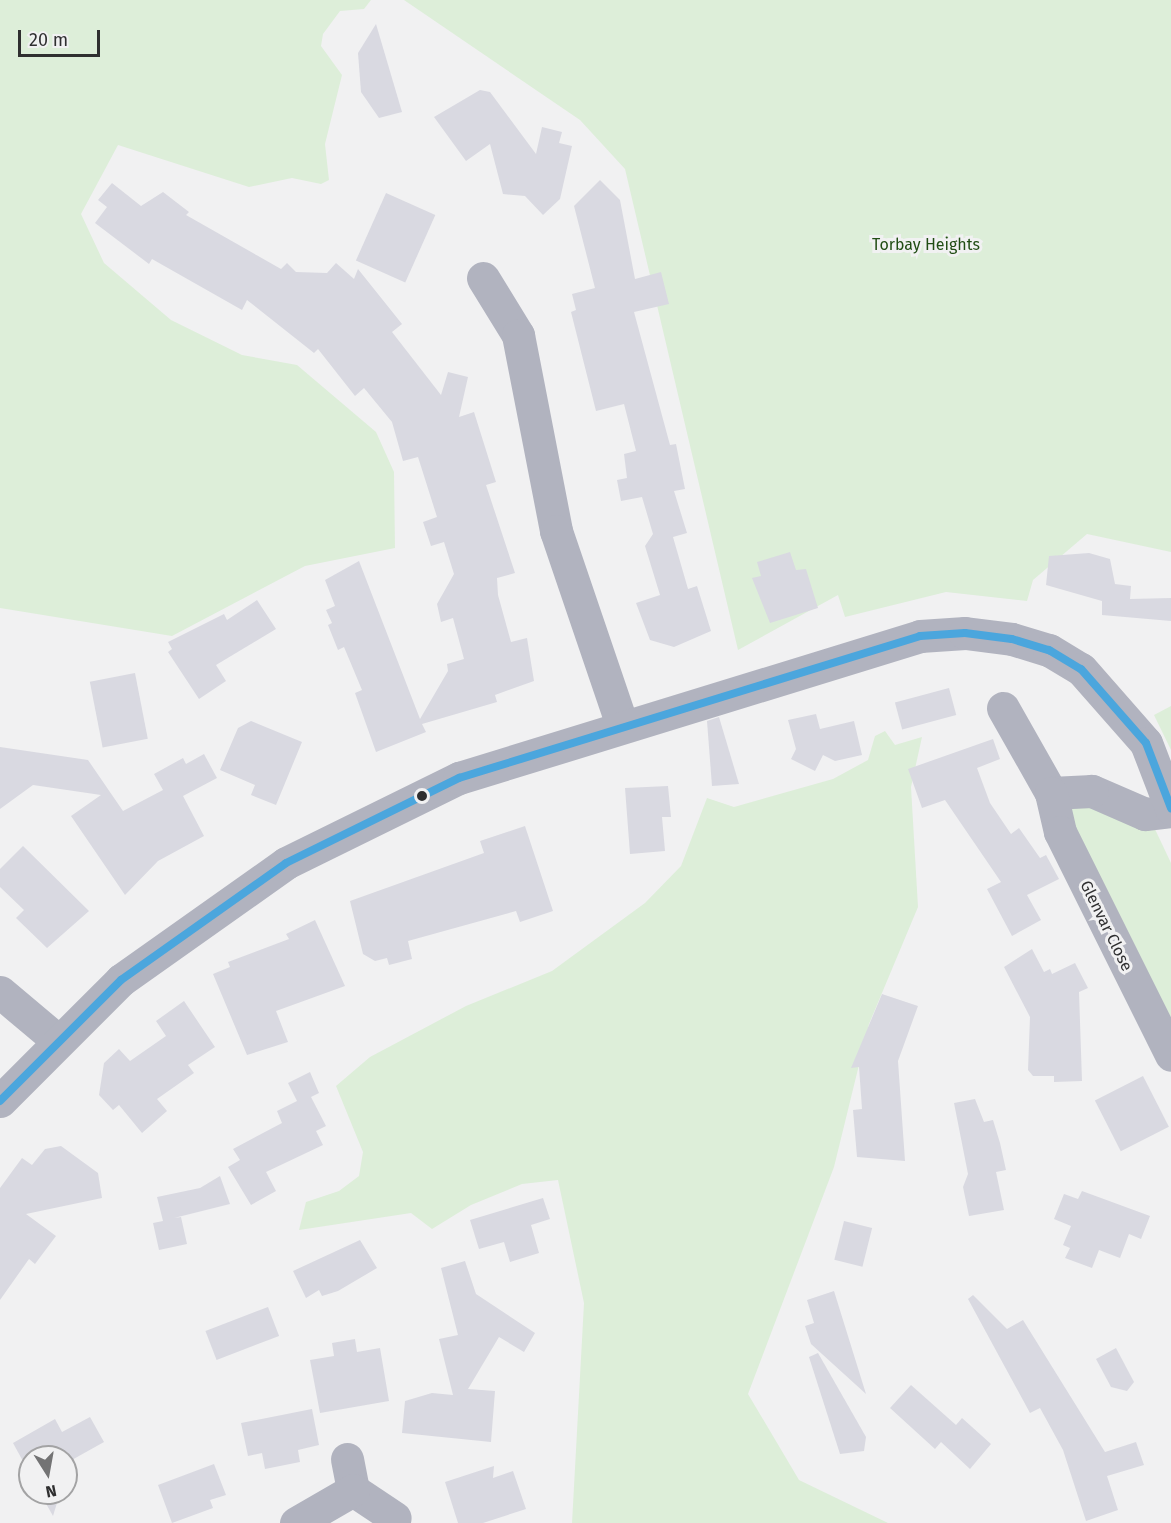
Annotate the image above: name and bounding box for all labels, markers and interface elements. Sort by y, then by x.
scale bar [21,18,104,56]
text: 20 m [29,29,68,51]
park label: Torbay Heights [872,235,980,255]
unlabelled marker [416,790,428,802]
street label: Glenvar Close [1076,878,1136,974]
north arrow [18,1445,78,1505]
text: N [44,1481,58,1502]

